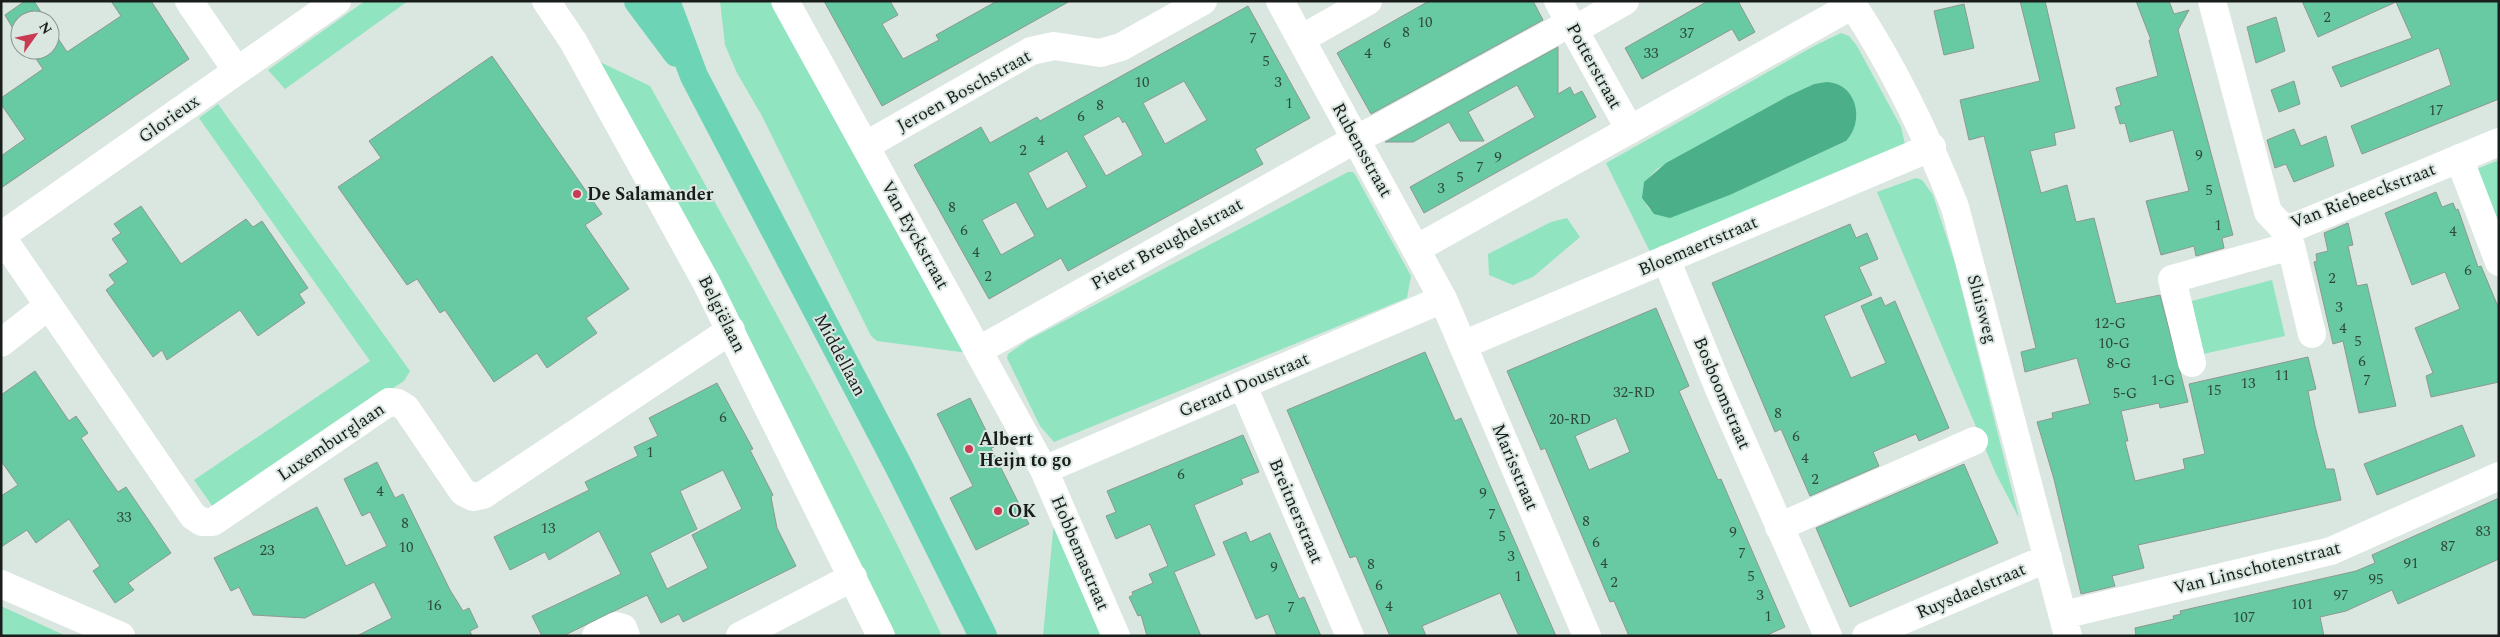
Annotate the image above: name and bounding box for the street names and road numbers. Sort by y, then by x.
street label: Potterstraat [1559,18,1629,114]
street label: Jeroen Boschstraat [892,43,1036,139]
street label: Glorieux [133,88,205,150]
street label: Rubensstraat [1325,98,1399,202]
street label: Van Riebeeckstraat [2286,156,2440,236]
street label: Van Eyckstraat [874,176,956,294]
street label: Pieter Breughelstraat [1086,191,1248,297]
street label: Bloemaertstraat [1634,209,1762,283]
street label: Belgiëlaan [691,271,753,357]
street label: Sluisweg [1960,271,2004,347]
street label: Middellaan [807,309,873,401]
street label: Bosboomstraat [1686,333,1758,453]
street label: Gerard Doustraat [1174,345,1314,425]
street label: Luxemburglaan [272,396,390,488]
street label: Marisstraat [1485,419,1545,515]
street label: Breitnerstraat [1262,454,1330,568]
street label: Hobbemastraat [1044,491,1116,615]
street label: Van Linschotenstraat [2171,534,2343,602]
street label: Ruysdaelstraat [1912,556,2030,626]

